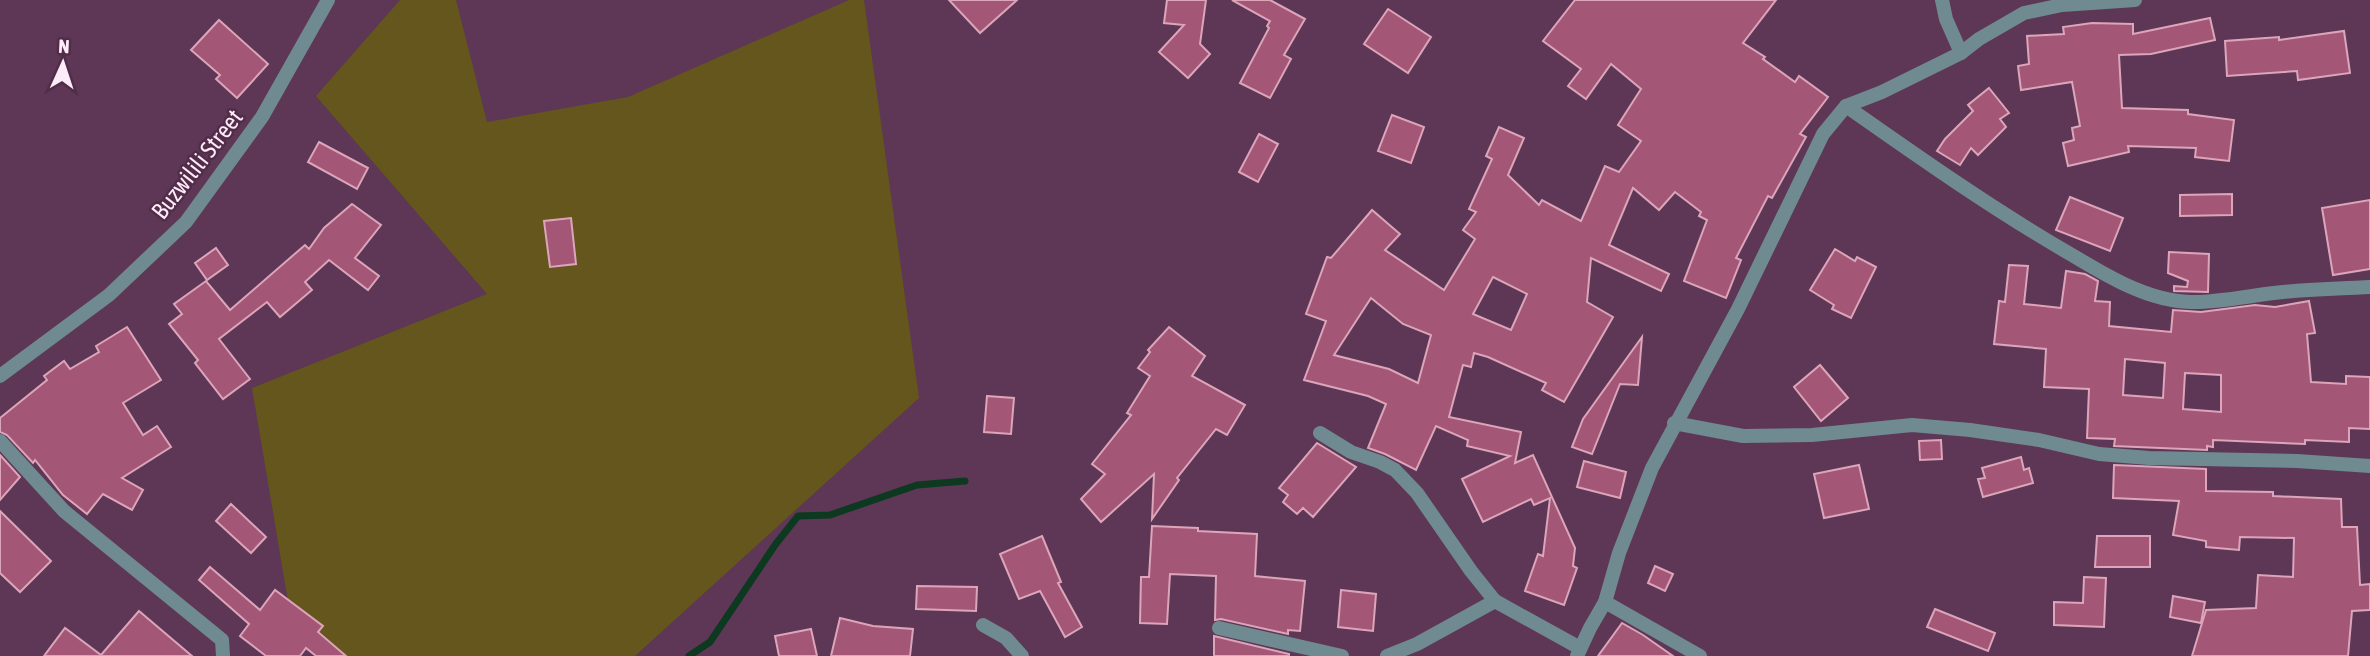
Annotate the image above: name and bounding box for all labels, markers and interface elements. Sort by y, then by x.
north arrow [28,28,98,98]
text: N [58,35,70,57]
street label: Buzwilili Street [146,104,248,224]

